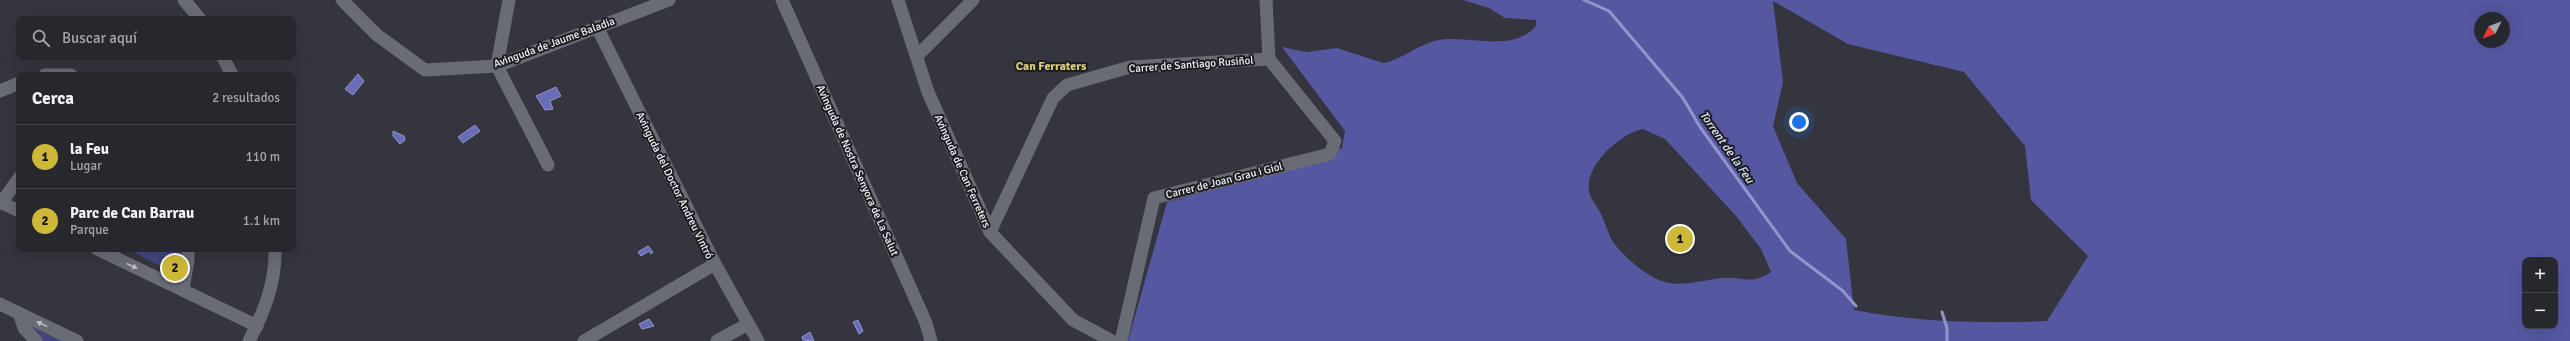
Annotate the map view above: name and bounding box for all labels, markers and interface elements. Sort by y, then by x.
north arrow [2474,12,2510,48]
street label: Avinguda de Jaume Baladia [492,14,617,70]
search box [16,16,296,60]
icon: search [30,27,52,49]
text: Buscar aquí [62,29,137,47]
street label: Carrer de Santiago Rusiñol [1128,54,1254,75]
district label: Can Ferraters [1016,59,1087,74]
street label: Avinguda de Nostra Senyora de La Salut [814,83,901,258]
text: Cerca [32,88,74,109]
text: 2 resultados [212,90,280,106]
water label: Torrent de la Feu [1696,108,1758,188]
street label: Avinguda del Doctor Andreu Vintró [633,110,716,261]
street label: Avinguda de Can Ferreters [932,112,994,230]
your location [1789,112,1809,132]
text: la Feu [70,140,109,158]
text: 1 [41,149,49,165]
text: 110 m [246,149,280,165]
text: Lugar [70,158,102,174]
street label: Carrer de Joan Grau i Giol [1164,160,1284,201]
text: Parc de Can Barrau [70,204,194,222]
text: 2 [41,213,49,229]
text: 1.1 km [243,213,280,229]
text: Parque [70,222,109,238]
pin: 1 [1667,224,1693,254]
pin: 2 [162,253,188,283]
map controls [2522,257,2558,329]
button: + [2522,257,2558,293]
one-way arrow [127,263,138,269]
button: − [2522,293,2558,329]
one-way arrow [36,321,48,327]

